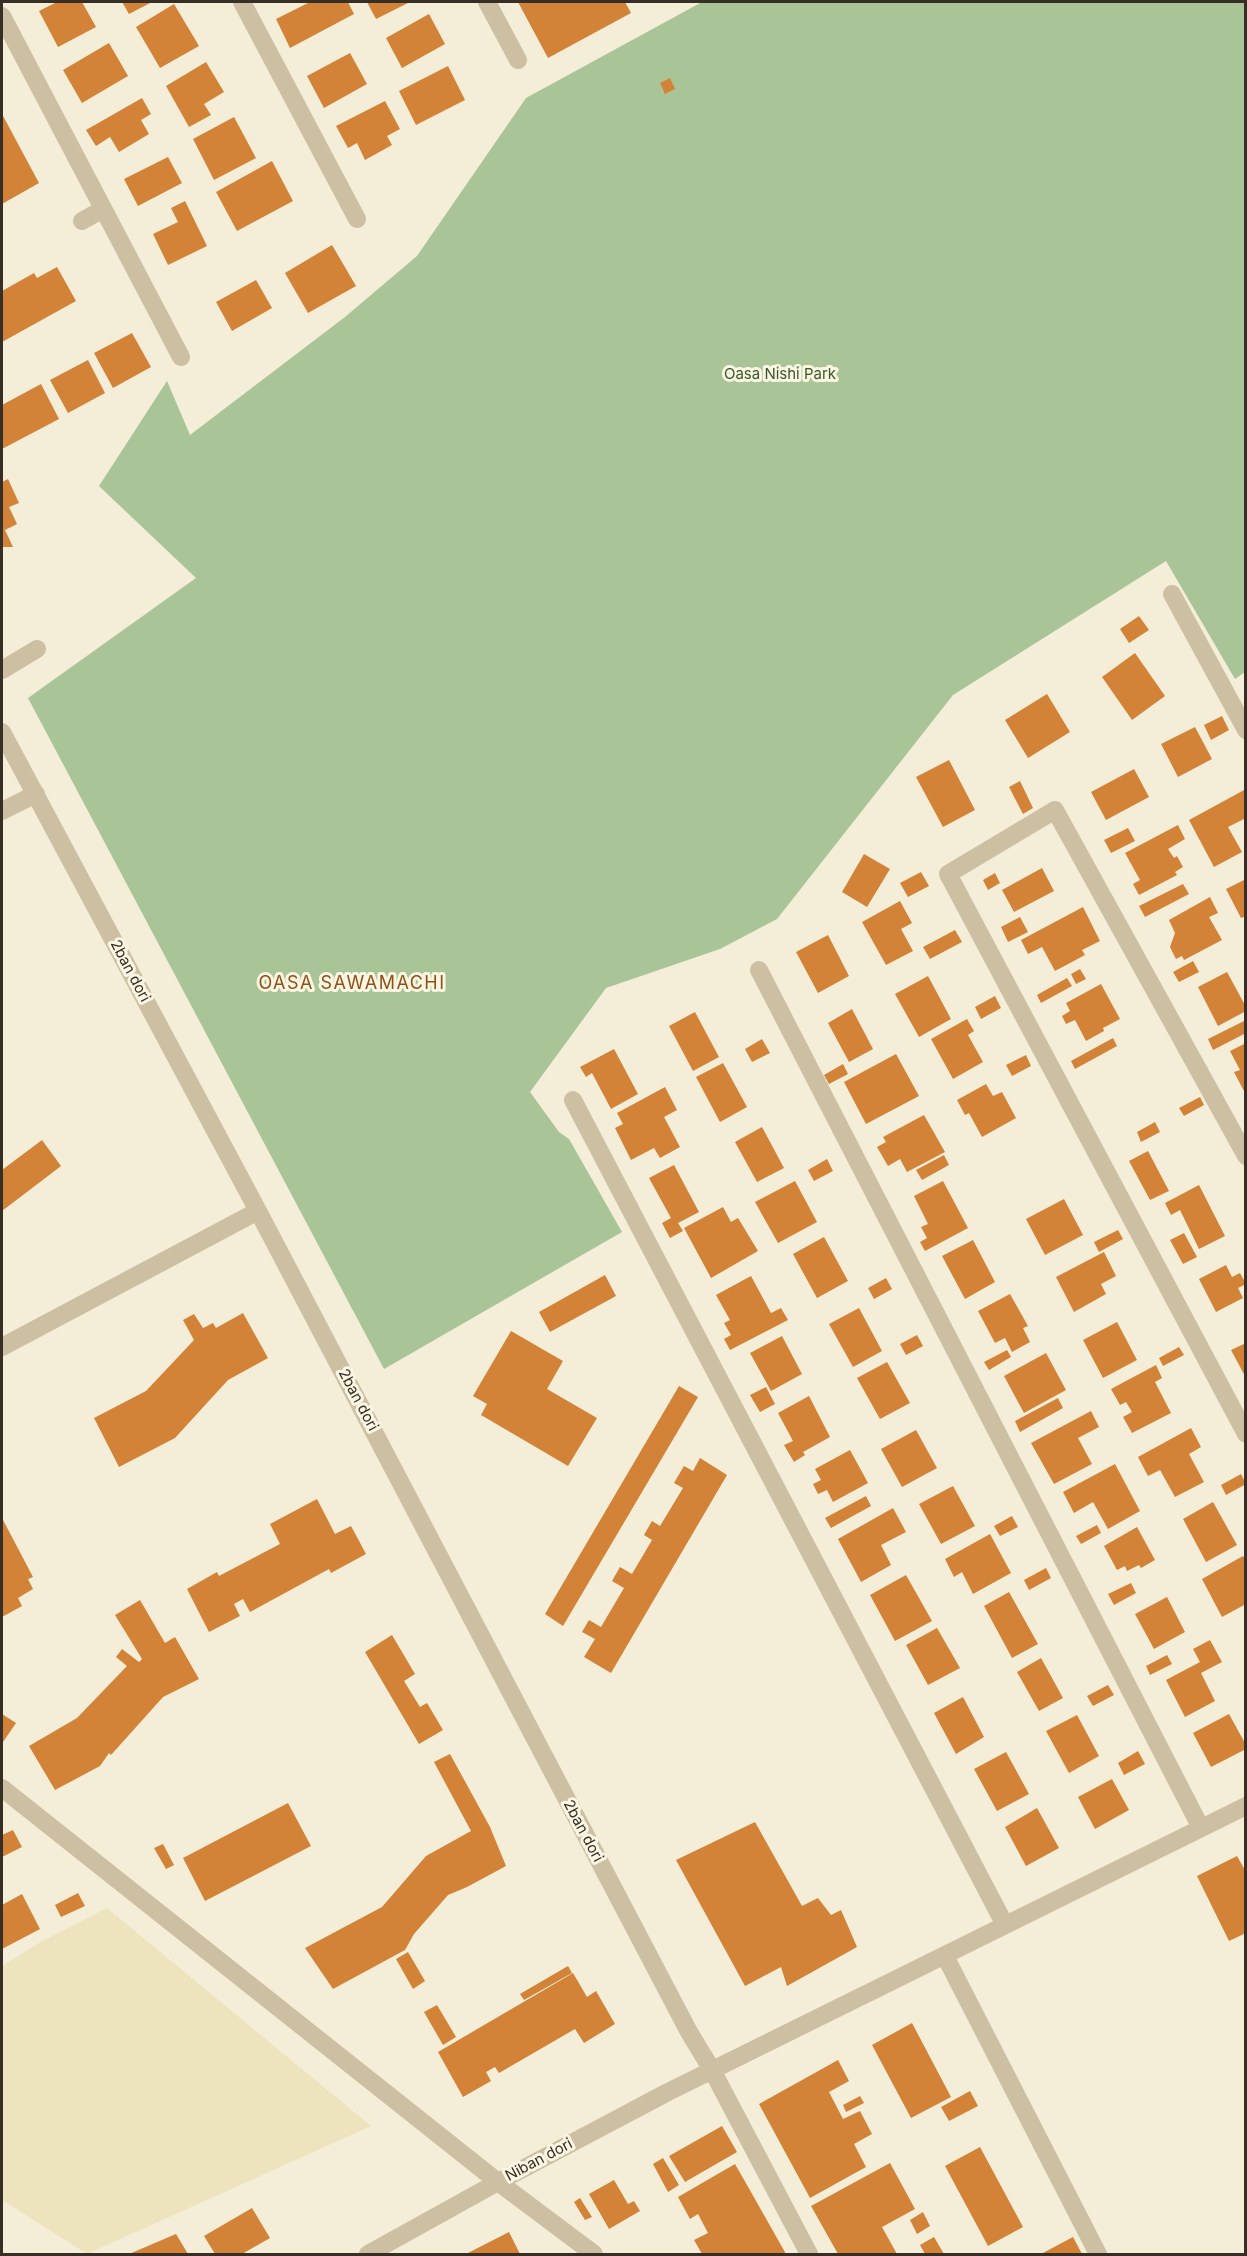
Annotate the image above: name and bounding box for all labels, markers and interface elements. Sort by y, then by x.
park label: Oasa Nishi Park [724,365,836,383]
street label: 2ban dori [106,937,154,1005]
district label: OASA SAWAMACHI [258,973,446,995]
street label: 2ban dori [334,1366,382,1434]
street label: 2ban dori [559,1797,607,1865]
street label: Niban dori [502,2135,576,2185]

